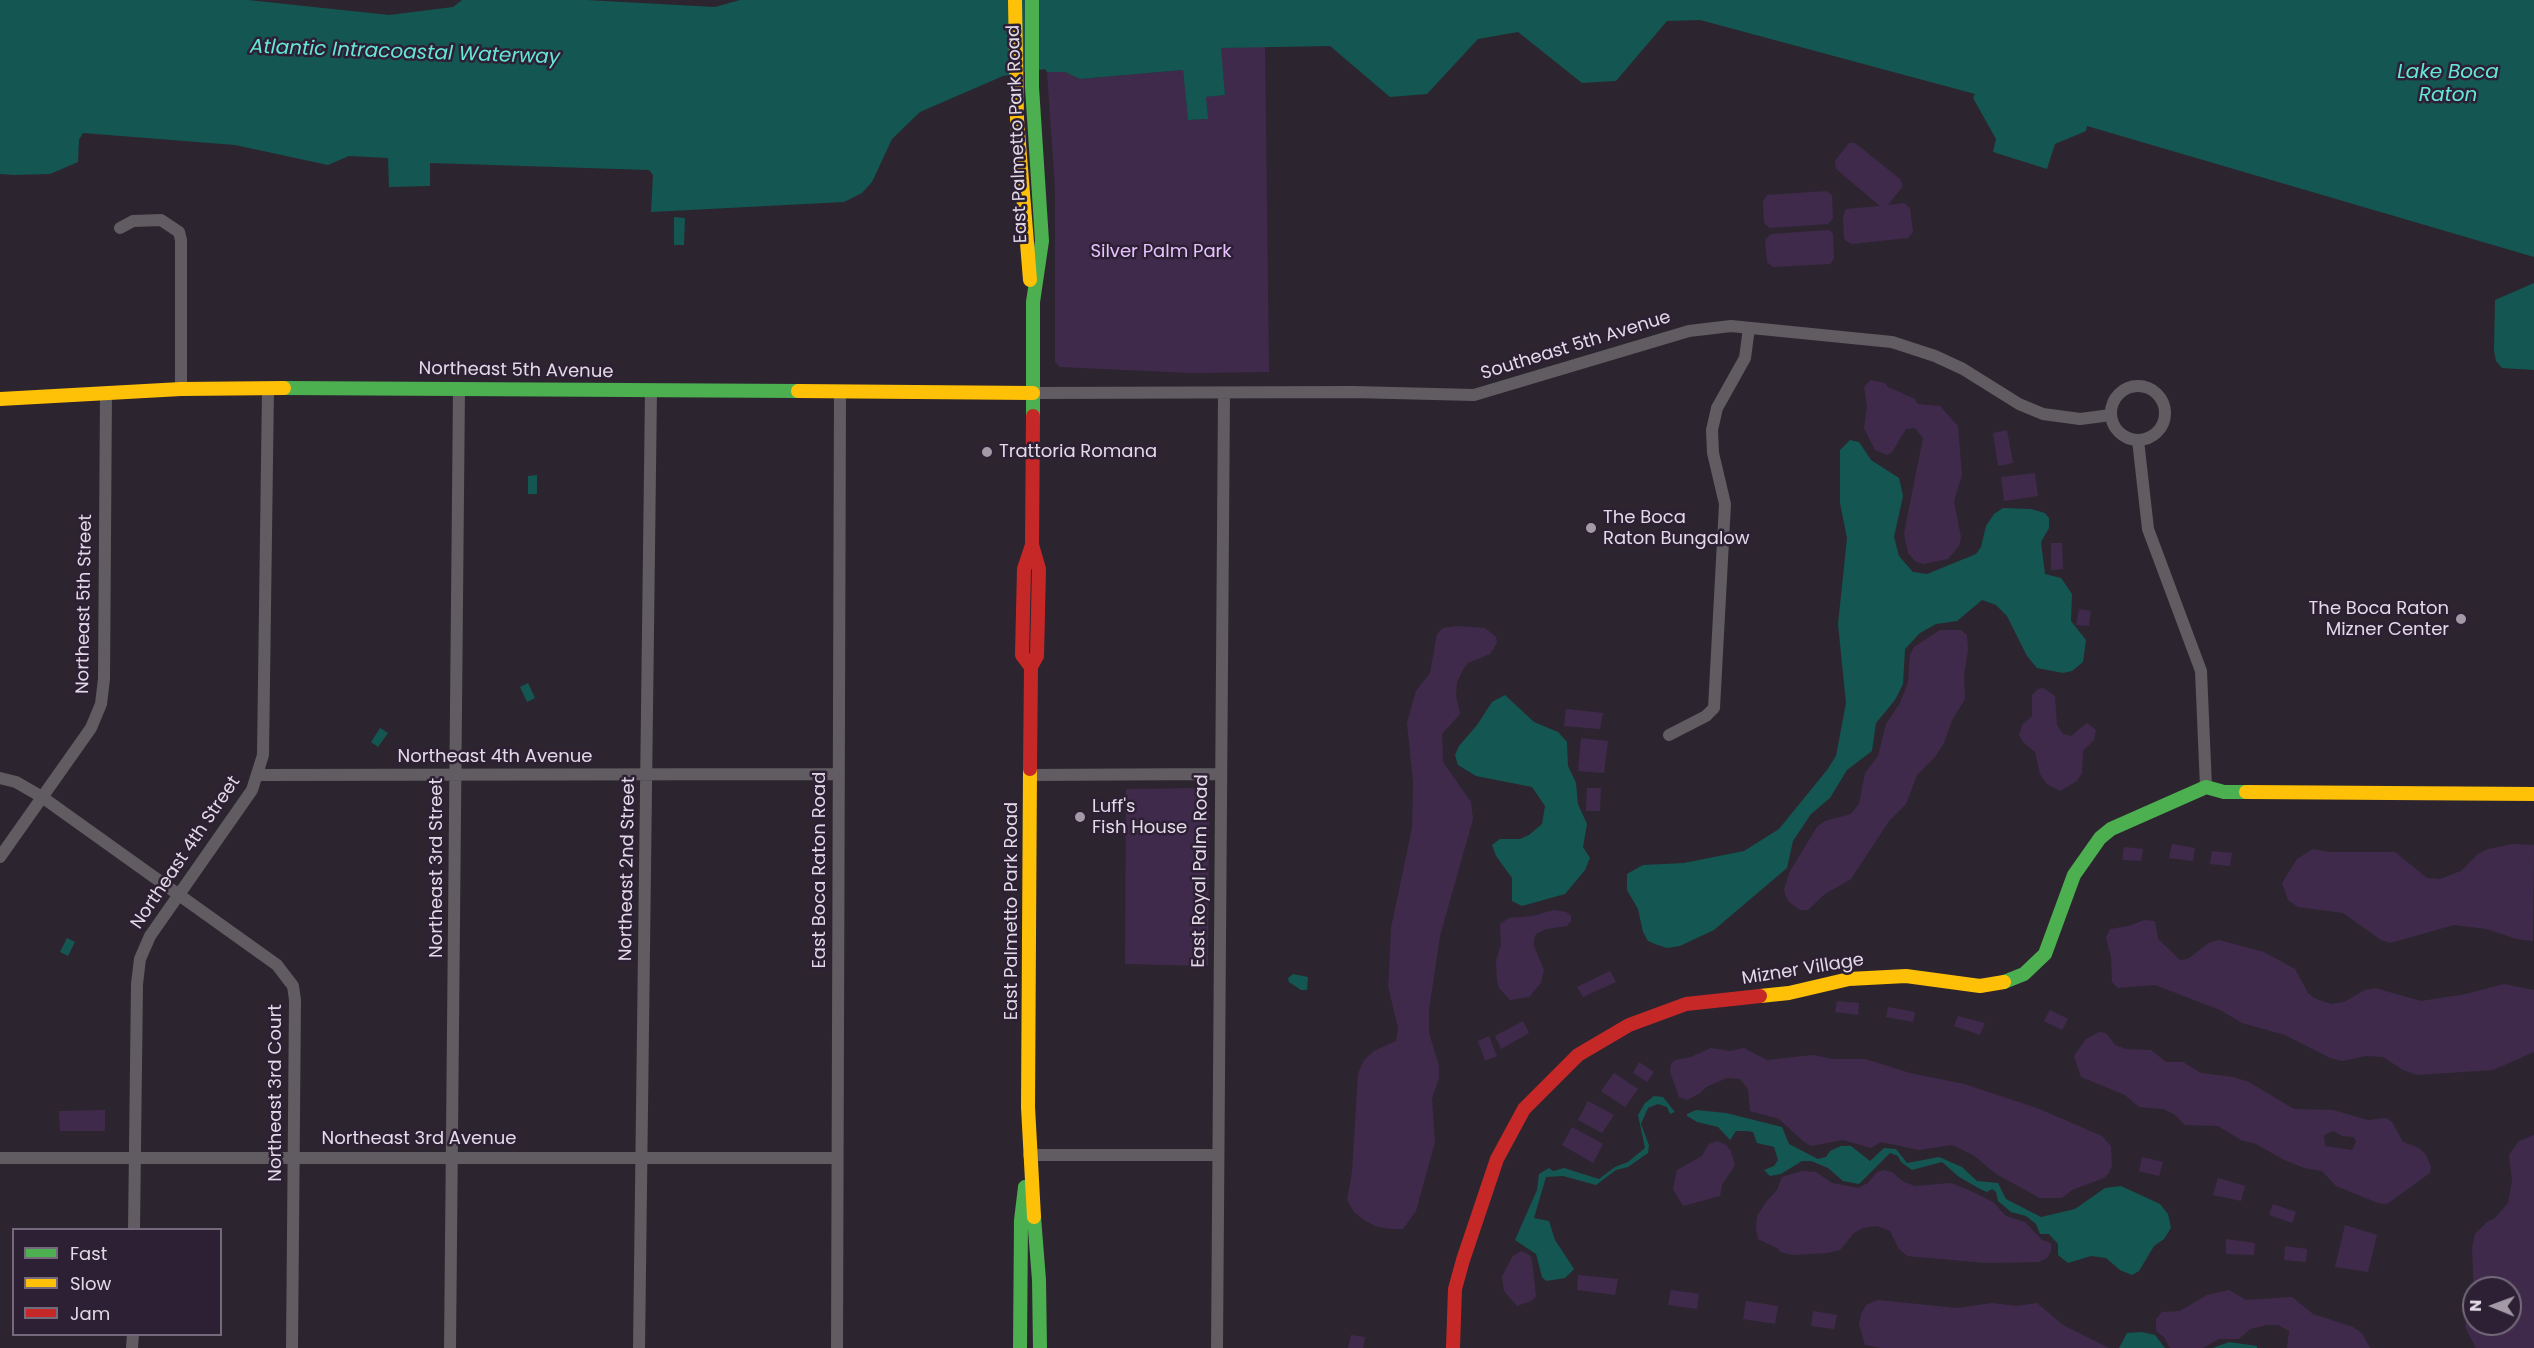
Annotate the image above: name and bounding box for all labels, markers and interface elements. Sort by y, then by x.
street label: East Palmetto Park Road [1003,24,1033,244]
water label: Atlantic Intracoastal Waterway [250,36,560,70]
water label: Lake Boca Raton [2397,61,2499,108]
park label: Silver Palm Park [1090,241,1232,263]
street label: Southeast 5th Avenue [1478,307,1674,385]
street label: Northeast 5th Avenue [418,359,614,383]
place label: Trattoria Romana [999,441,1157,463]
marker: Trattoria Romana [980,445,994,459]
place label: The Boca Raton Bungalow [1603,507,1750,550]
street label: Northeast 5th Street [73,514,97,694]
marker: The Boca Raton Bungalow [1584,521,1598,535]
place label: The Boca Raton Mizner Center [2309,598,2449,640]
marker: The Boca Raton Mizner Center [2454,612,2468,626]
street label: Northeast 4th Avenue [398,746,592,768]
street label: Northeast 4th Street [127,772,245,934]
street label: East Boca Raton Road [809,772,831,968]
street label: East Royal Palm Road [1189,774,1213,968]
street label: Northeast 2nd Street [616,777,640,961]
street label: Northeast 3rd Street [426,778,448,958]
place label: Luff's Fish House [1092,796,1187,838]
street label: East Palmetto Park Road [1001,802,1023,1020]
marker: Luff's Fish House [1073,810,1087,824]
street label: Mizner Village [1740,950,1866,990]
street label: Northeast 3rd Court [265,1004,287,1182]
street label: Northeast 3rd Avenue [322,1128,516,1150]
legend [12,1228,222,1336]
text: Fast [70,1241,107,1266]
text: Slow [70,1271,111,1296]
north arrow [2462,1276,2522,1336]
text: N [2464,1299,2487,1312]
text: Jam [70,1301,110,1326]

